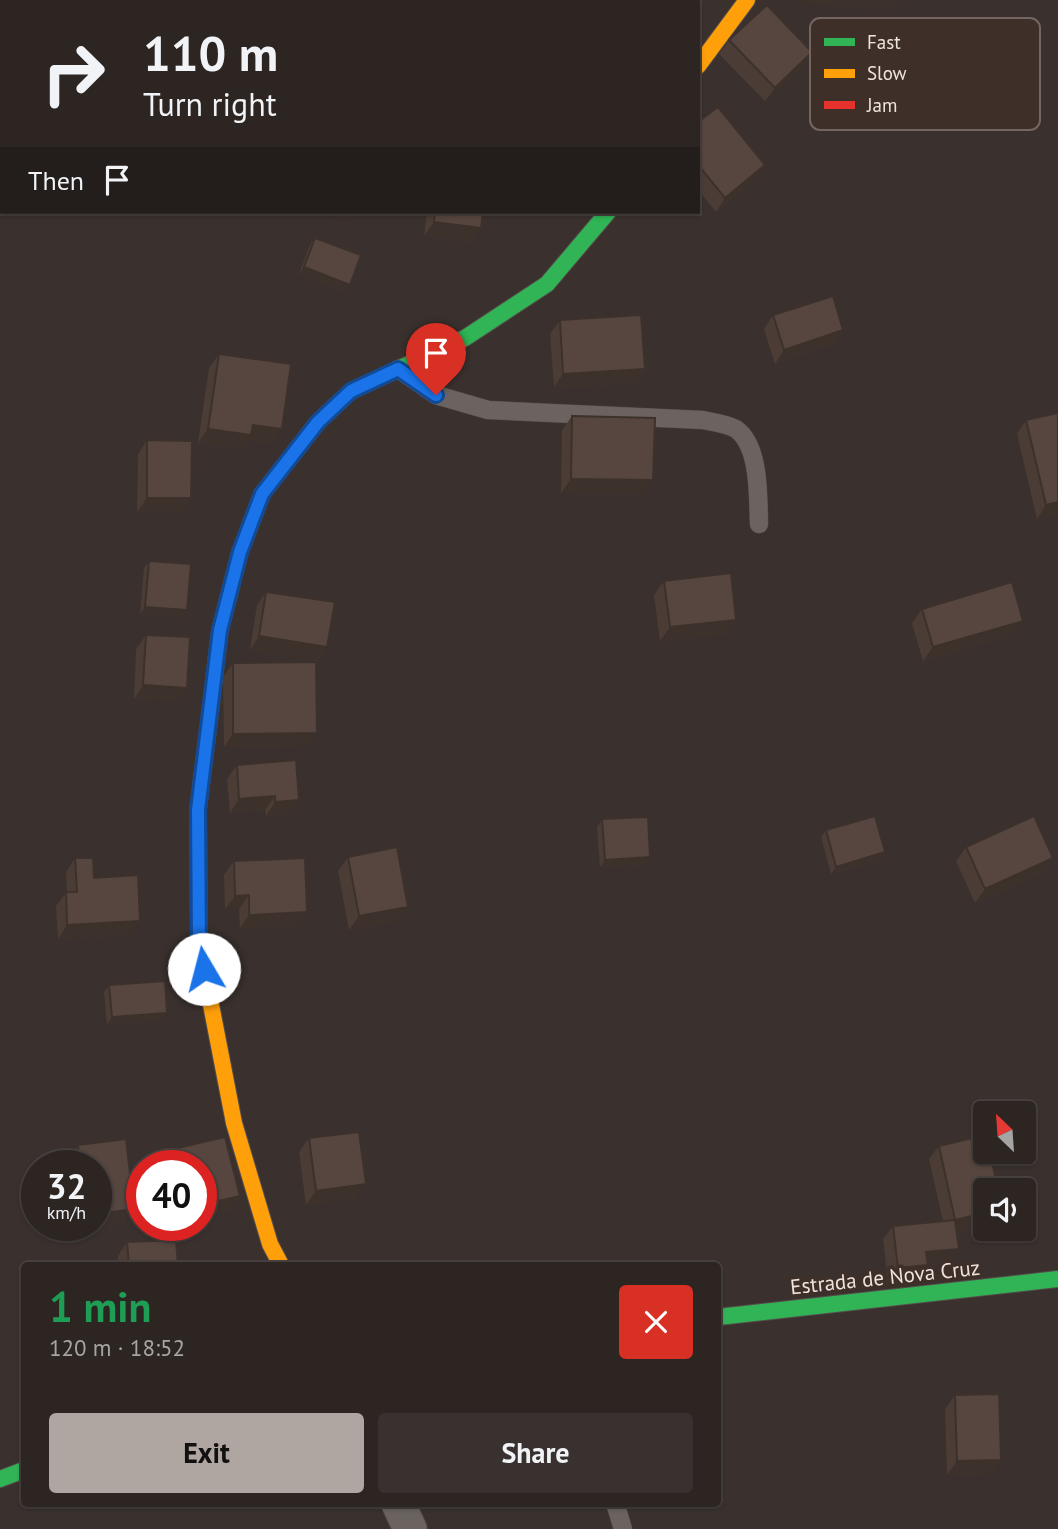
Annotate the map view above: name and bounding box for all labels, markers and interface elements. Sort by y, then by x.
legend [810,18,1040,130]
text: 110 m [143,21,278,85]
icon: right [28,28,119,119]
text: Fast [867,30,901,54]
text: Slow [867,61,907,85]
text: Turn right [143,83,277,125]
text: Jam [866,93,897,117]
icon: arrive [98,161,136,199]
text: Then [28,164,84,197]
pin [406,323,466,395]
icon: arrive [417,334,455,372]
position arrow [167,932,241,1006]
north arrow [973,1101,1036,1164]
map controls [973,1101,1036,1241]
speed limit sign: 40 [126,1150,217,1241]
text: 32 [47,1163,86,1209]
button: sound [973,1178,1036,1241]
text: km/h [47,1201,86,1224]
street label: Estrada de Nova Cruz [789,1254,981,1300]
text: 1 min [49,1279,151,1334]
button: close [619,1285,693,1359]
text: 120 m · 18:52 [49,1333,185,1362]
button: Exit [49,1413,364,1493]
button: Share [378,1413,693,1493]

